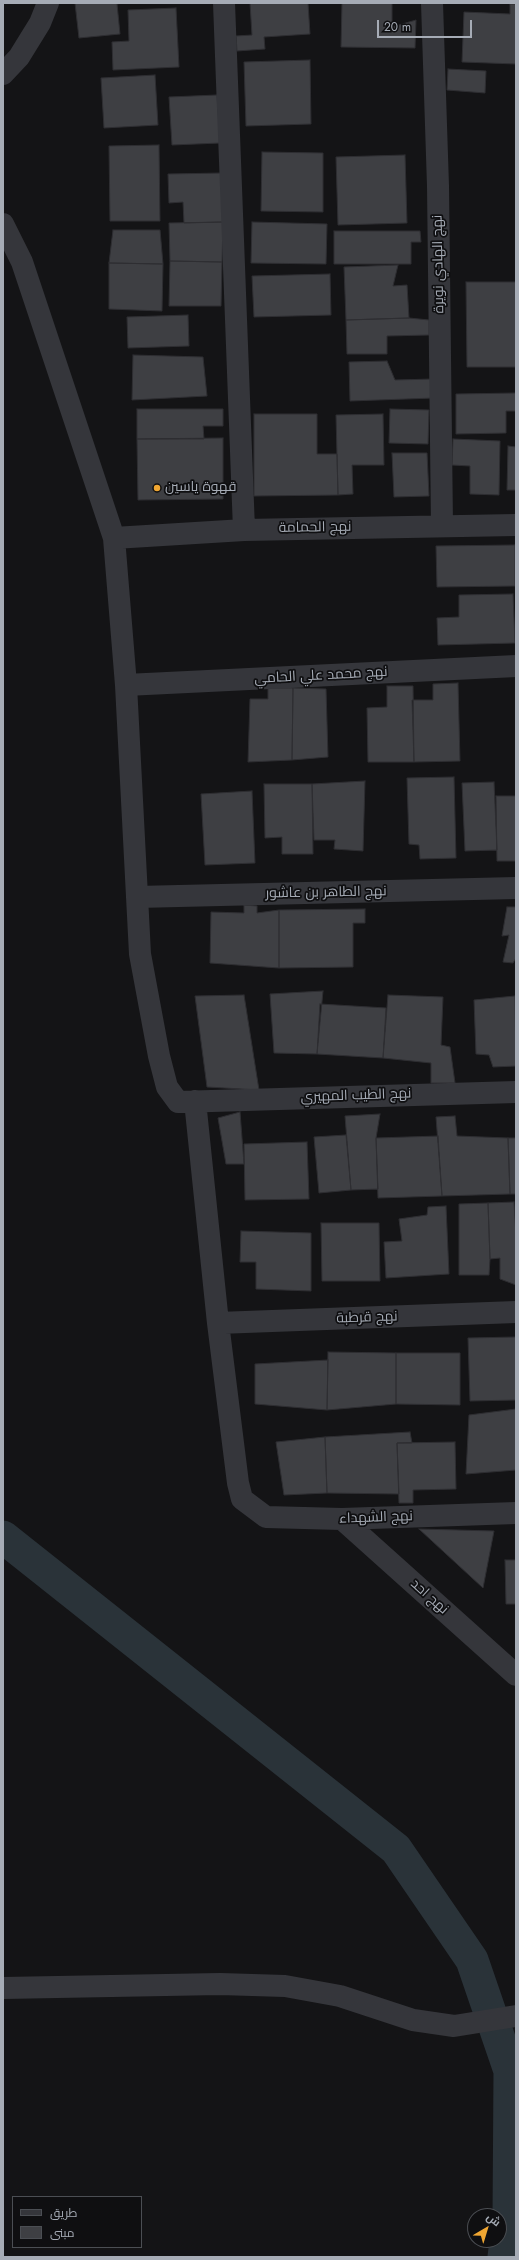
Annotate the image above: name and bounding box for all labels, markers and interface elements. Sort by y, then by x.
scale bar [379,12,474,38]
text: 20 m [384,18,411,36]
street label: نهج الهادي نويرة [430,215,448,313]
place label: قهوة ياسين [165,480,237,496]
marker: قهوة ياسين [152,483,162,493]
street label: نهج الحمامة [279,519,351,537]
street label: نهج محمد علي الحامي [254,664,388,688]
street label: نهج الطاهر بن عاشور [265,884,387,902]
street label: نهج الطيب المهيري [300,1086,412,1106]
street label: نهج قرطبة [336,1309,398,1327]
street label: نهج الشهداء [339,1508,413,1528]
street label: نهج احد [407,1576,451,1618]
legend [12,2196,142,2248]
text: طريق [50,2204,77,2222]
north arrow [467,2208,507,2248]
text: ش [483,2209,504,2230]
text: مبنى [50,2224,75,2242]

